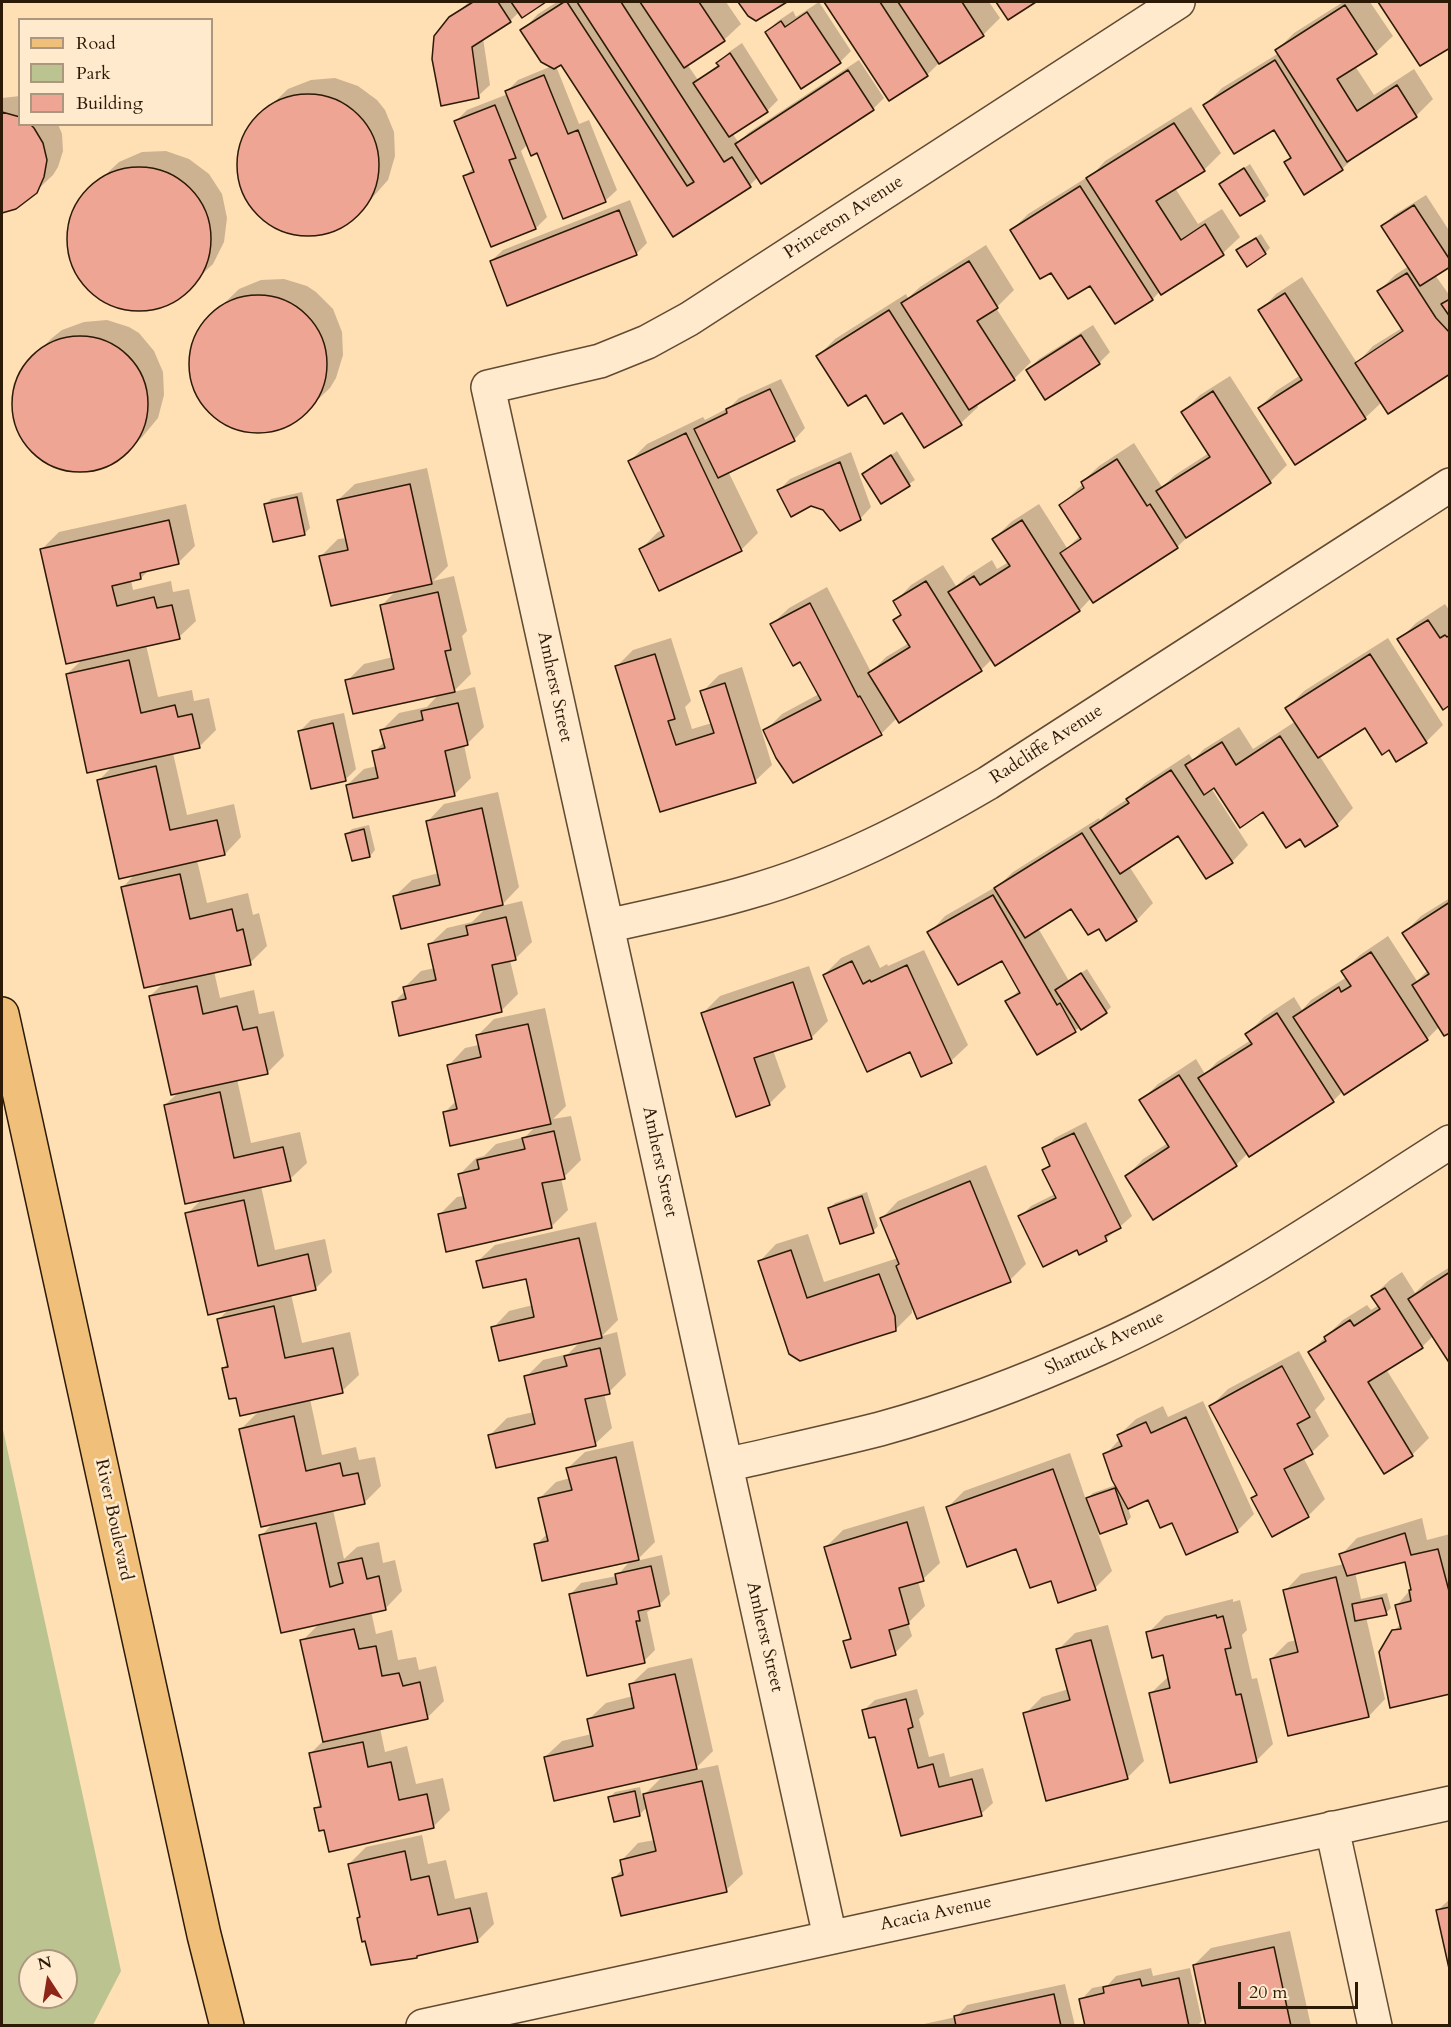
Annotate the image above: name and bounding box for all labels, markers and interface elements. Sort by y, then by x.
legend [18,18,213,126]
text: Road [76,31,116,56]
text: Park [76,61,111,86]
text: Building [76,91,143,116]
street label: Princeton Avenue [780,171,908,265]
street label: Amherst Street [532,630,576,744]
street label: Radcliffe Avenue [987,701,1107,789]
street label: Amherst Street [637,1105,681,1219]
street label: Shattuck Avenue [1042,1307,1168,1381]
street label: River Boulevard [90,1457,136,1583]
street label: Amherst Street [741,1580,787,1694]
street label: Acacia Avenue [878,1892,994,1936]
north arrow [18,1949,78,2009]
text: N [36,1951,54,1976]
scale bar [1241,1970,1361,2008]
text: 20 m [1249,1980,1288,2005]

